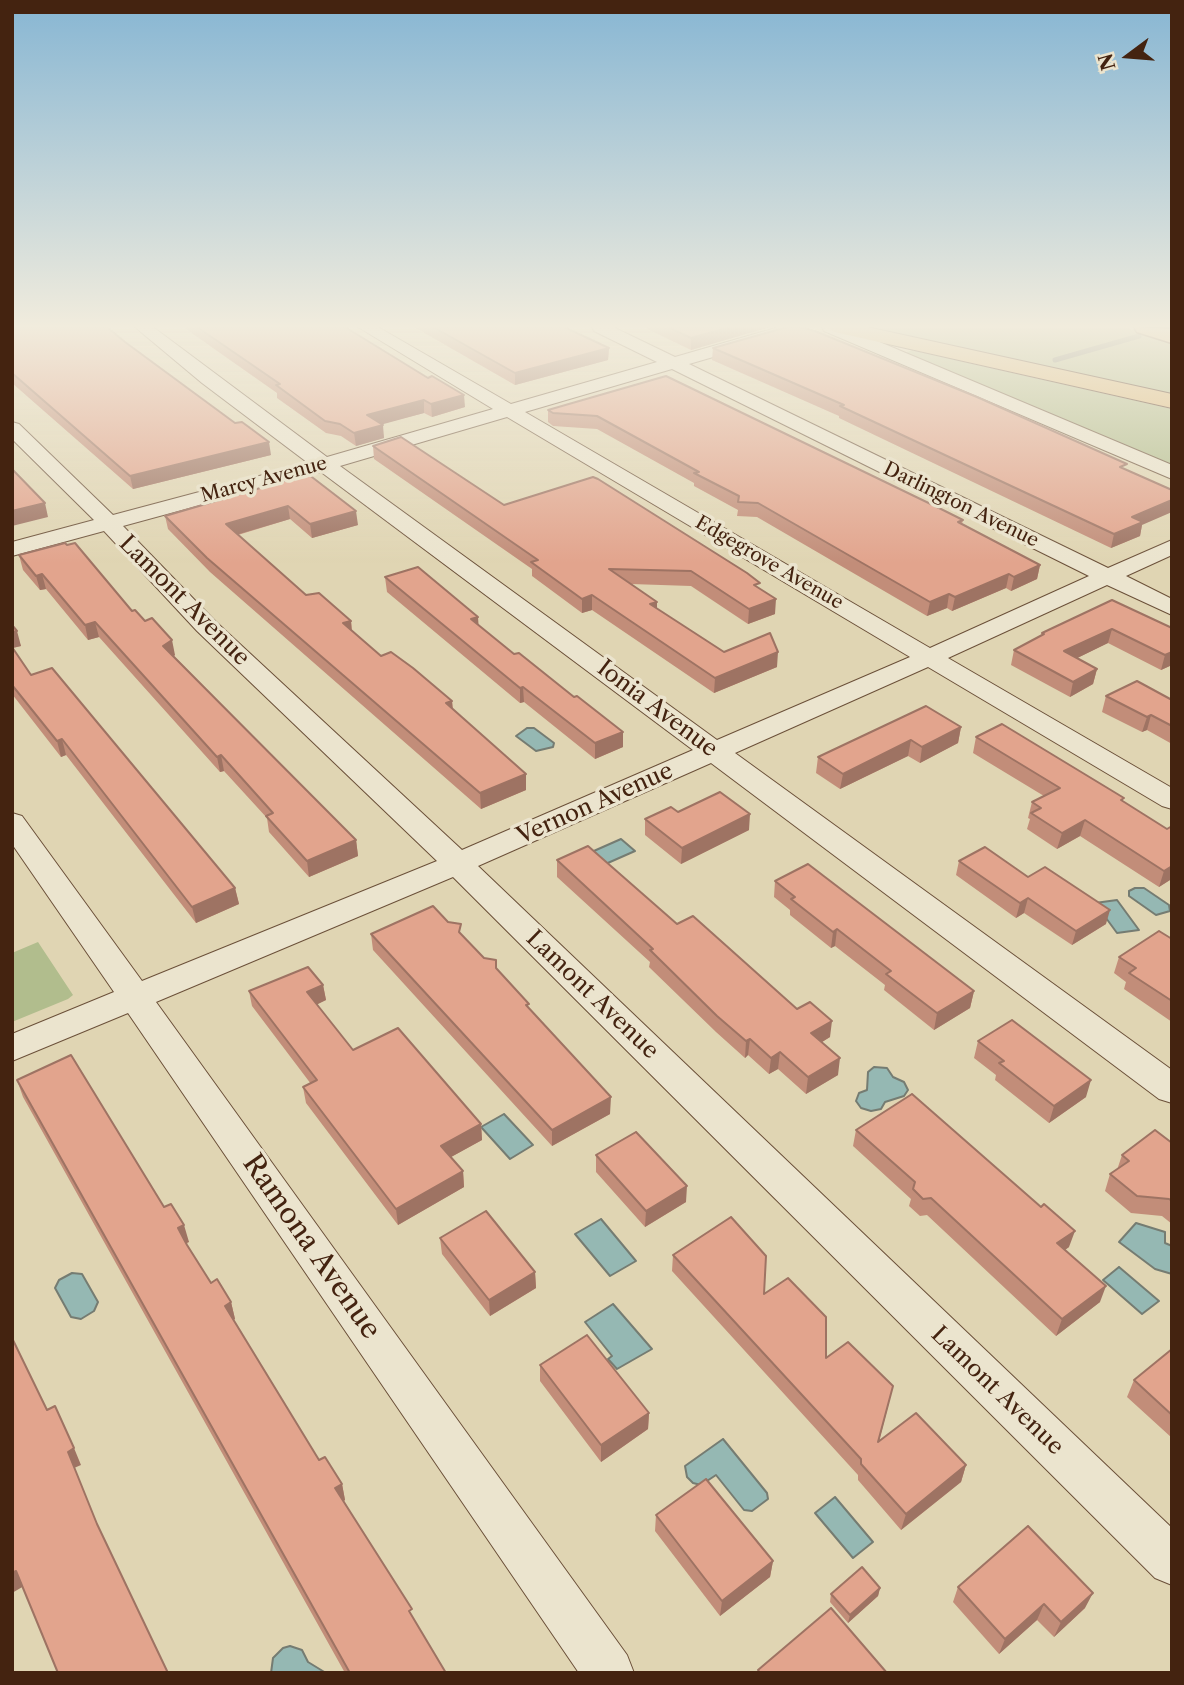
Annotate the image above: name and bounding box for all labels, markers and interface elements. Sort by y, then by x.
north arrow [1093,21,1163,91]
text: N [1094,51,1121,73]
street label: Marcy Avenue [198,452,330,508]
street label: Darlington Avenue [880,458,1042,552]
street label: Edgegrove Avenue [691,511,847,615]
street label: Lamont Avenue [113,530,255,672]
street label: Ionia Avenue [591,655,723,763]
street label: Vernon Avenue [513,757,677,851]
street label: Lamont Avenue [520,925,664,1065]
street label: Ramona Avenue [235,1148,387,1346]
street label: Lamont Avenue [925,1321,1069,1461]

